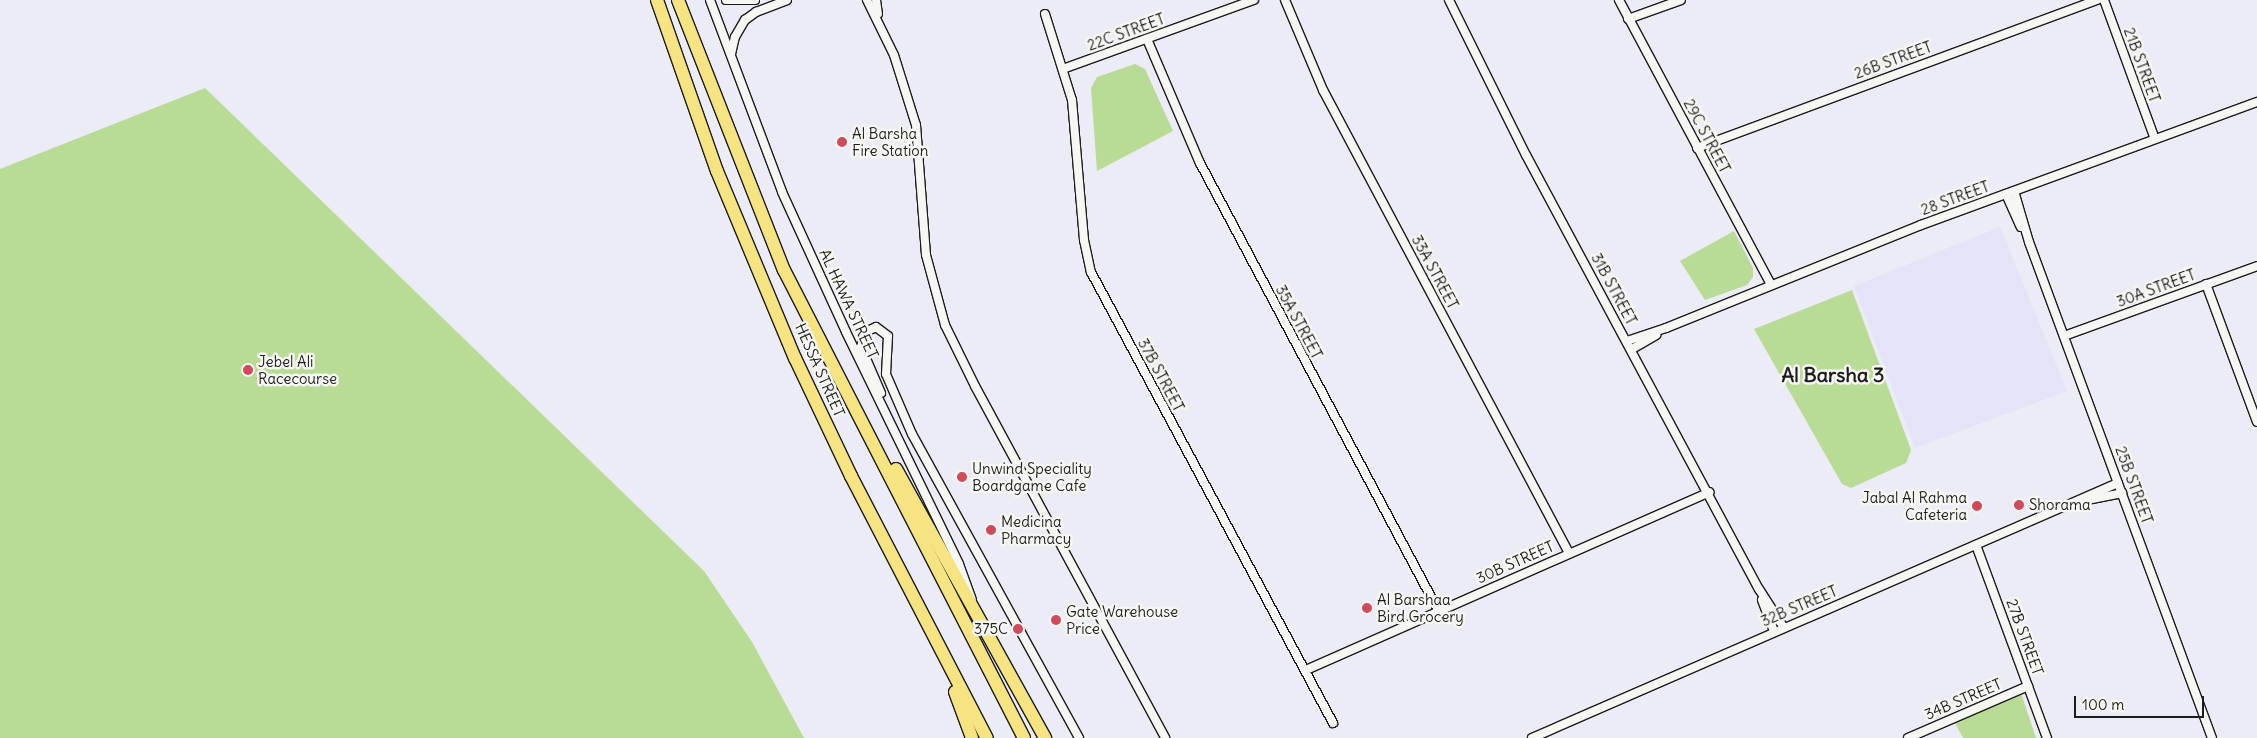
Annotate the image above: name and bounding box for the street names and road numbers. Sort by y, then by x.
street label: 22C STREET [1085,10,1167,54]
street label: 21B STREET [2120,25,2164,105]
street label: 26B STREET [1852,38,1934,82]
street label: 29C STREET [1680,96,1734,176]
street label: 28 STREET [1918,177,1992,219]
street label: 33A STREET [1408,232,1462,312]
street label: AL HAWA STREET [816,246,882,362]
street label: 31B STREET [1588,250,1640,328]
street label: 30A STREET [2114,265,2198,311]
street label: 35A STREET [1272,282,1326,362]
street label: HESSA STREET [791,320,849,420]
street label: 37B STREET [1134,335,1188,415]
street label: 25B STREET [2112,444,2156,526]
street label: 30B STREET [1473,537,1557,587]
street label: 32B STREET [1758,582,1840,630]
street label: 27B STREET [2003,596,2047,678]
street label: 34B STREET [1922,675,2004,723]

